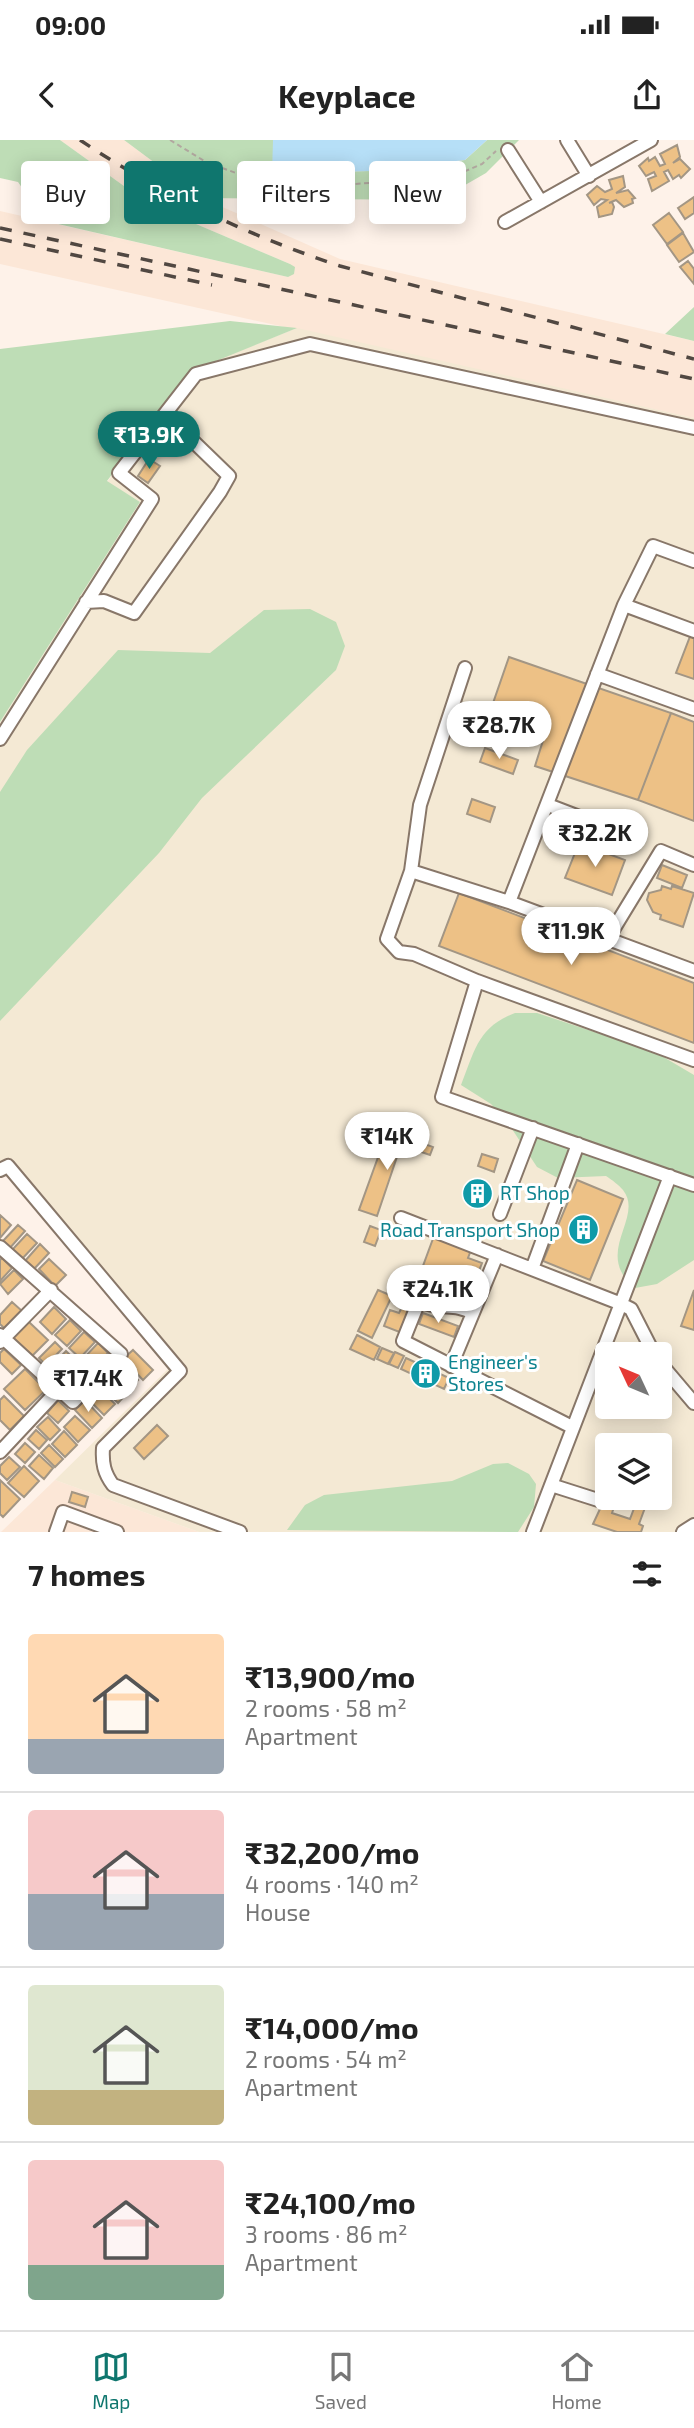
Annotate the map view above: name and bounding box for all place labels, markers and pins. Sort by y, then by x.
pin: ₹13.9K [92,412,206,471]
pin: ₹28.7K [442,702,556,761]
pin: ₹32.2K [538,810,652,869]
pin: ₹11.9K [514,908,628,967]
pin: ₹14K [346,1112,428,1172]
building icon: RT Shop [460,1176,494,1210]
place label: RT Shop [500,1181,570,1204]
building icon: Road Transport Shop [566,1213,600,1247]
place label: Road Transport Shop [380,1218,560,1241]
pin: ₹24.1K [381,1266,495,1325]
place label: Engineer's Stores [448,1350,538,1395]
pin: ₹17.4K [31,1354,145,1414]
building icon: Engineer's Stores [408,1356,442,1390]

